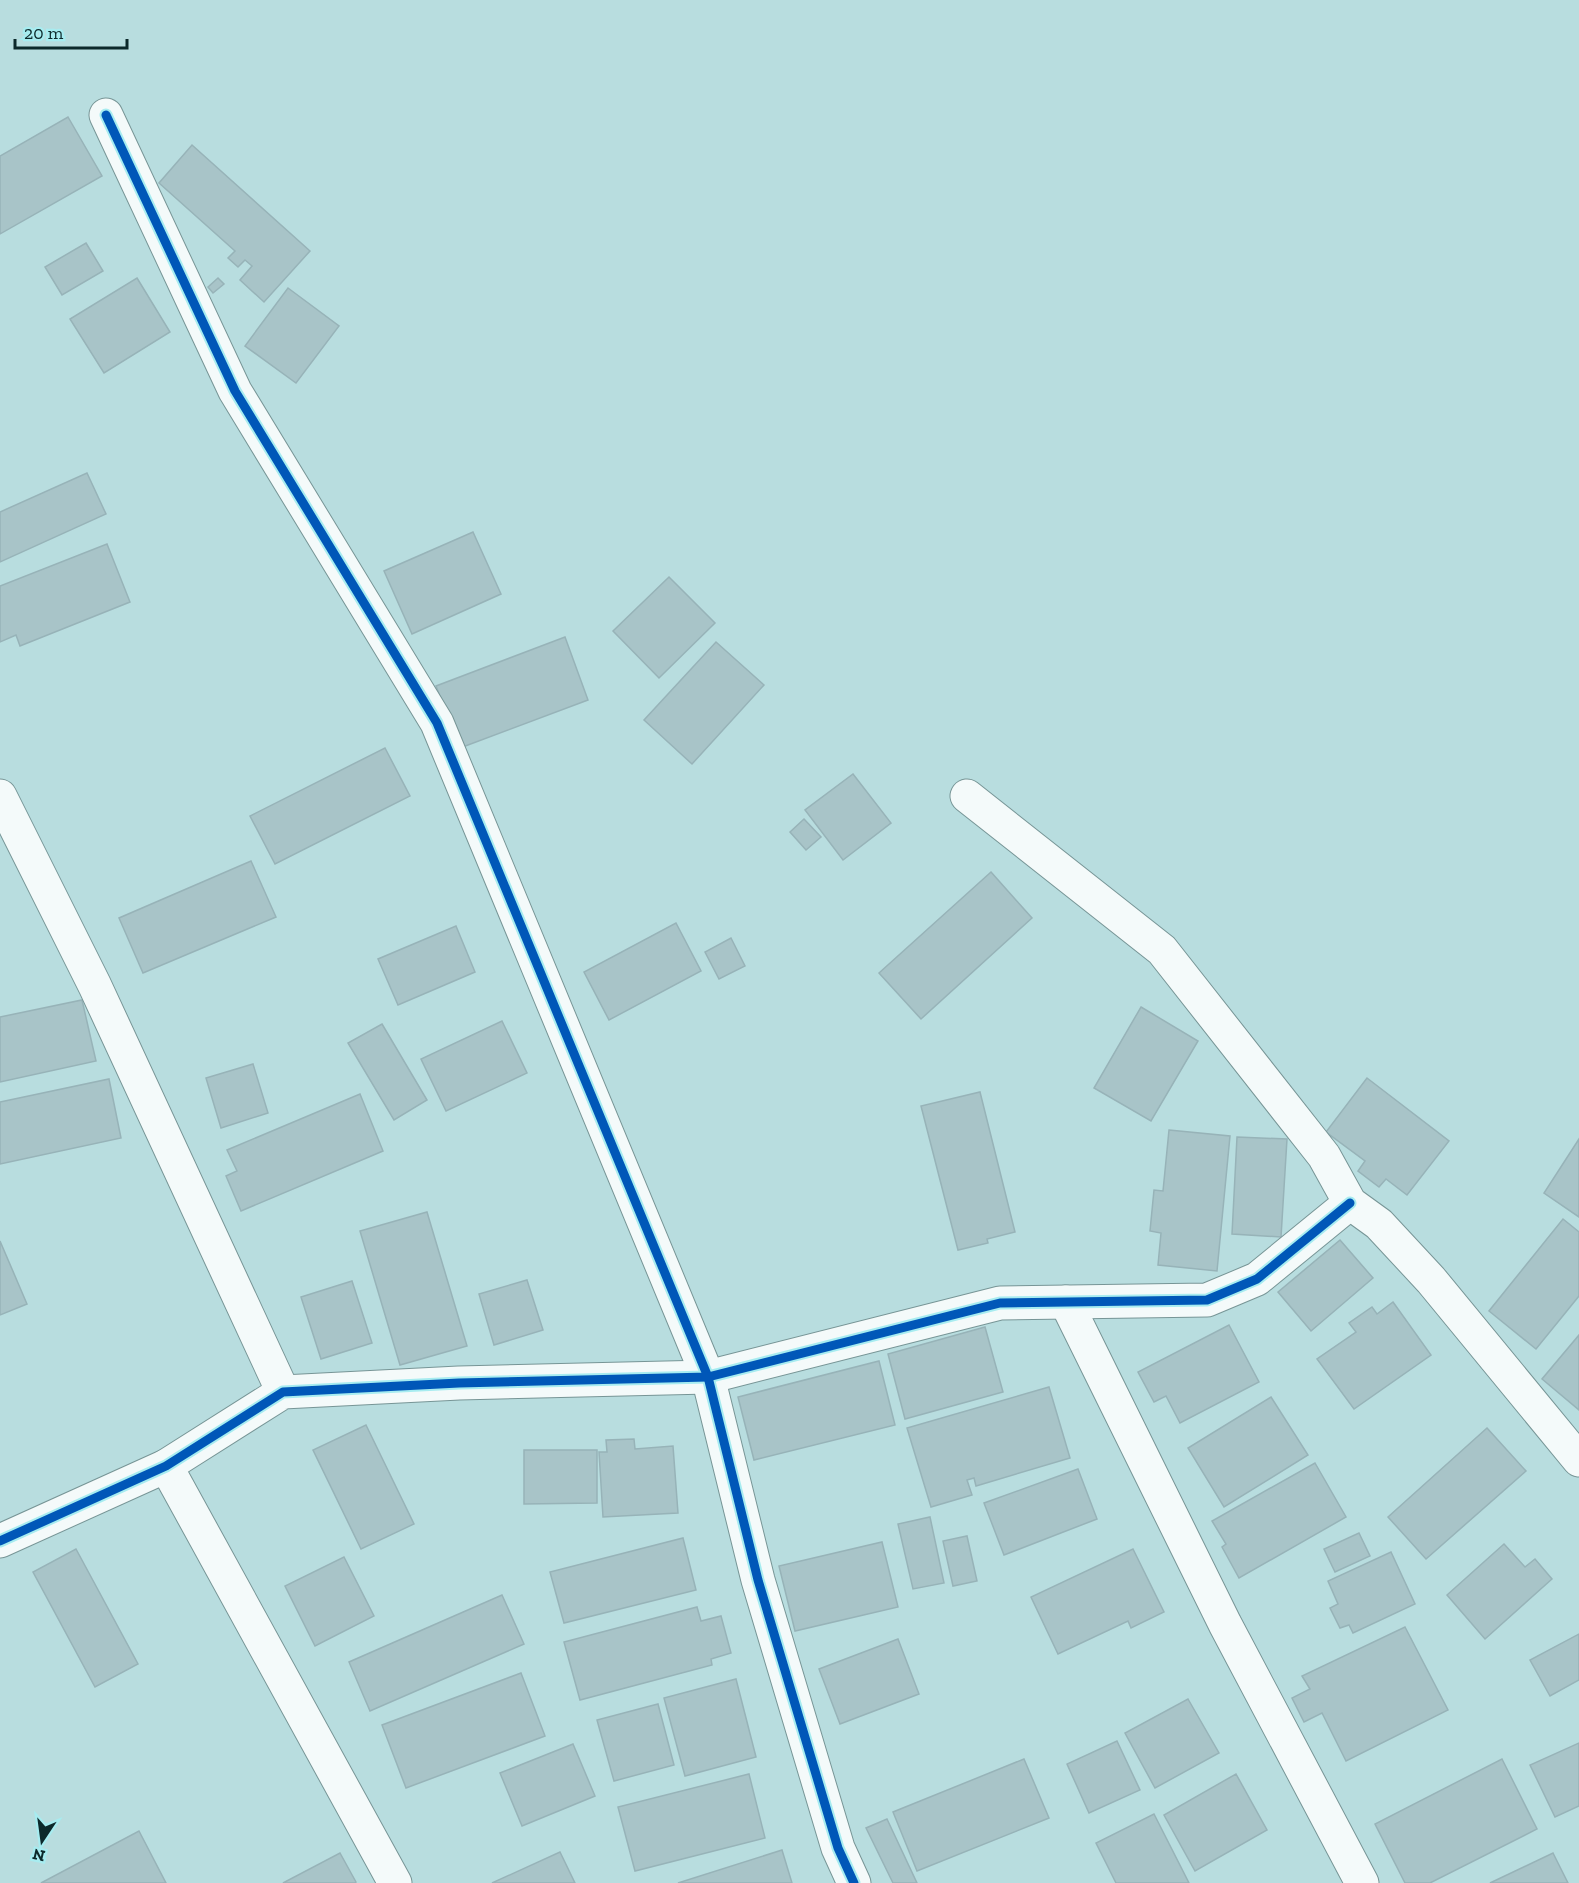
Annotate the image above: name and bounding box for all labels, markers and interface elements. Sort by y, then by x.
scale bar [15,12,128,50]
text: 20 m [24,22,64,44]
north arrow [12,1811,72,1871]
text: N [31,1845,47,1866]

